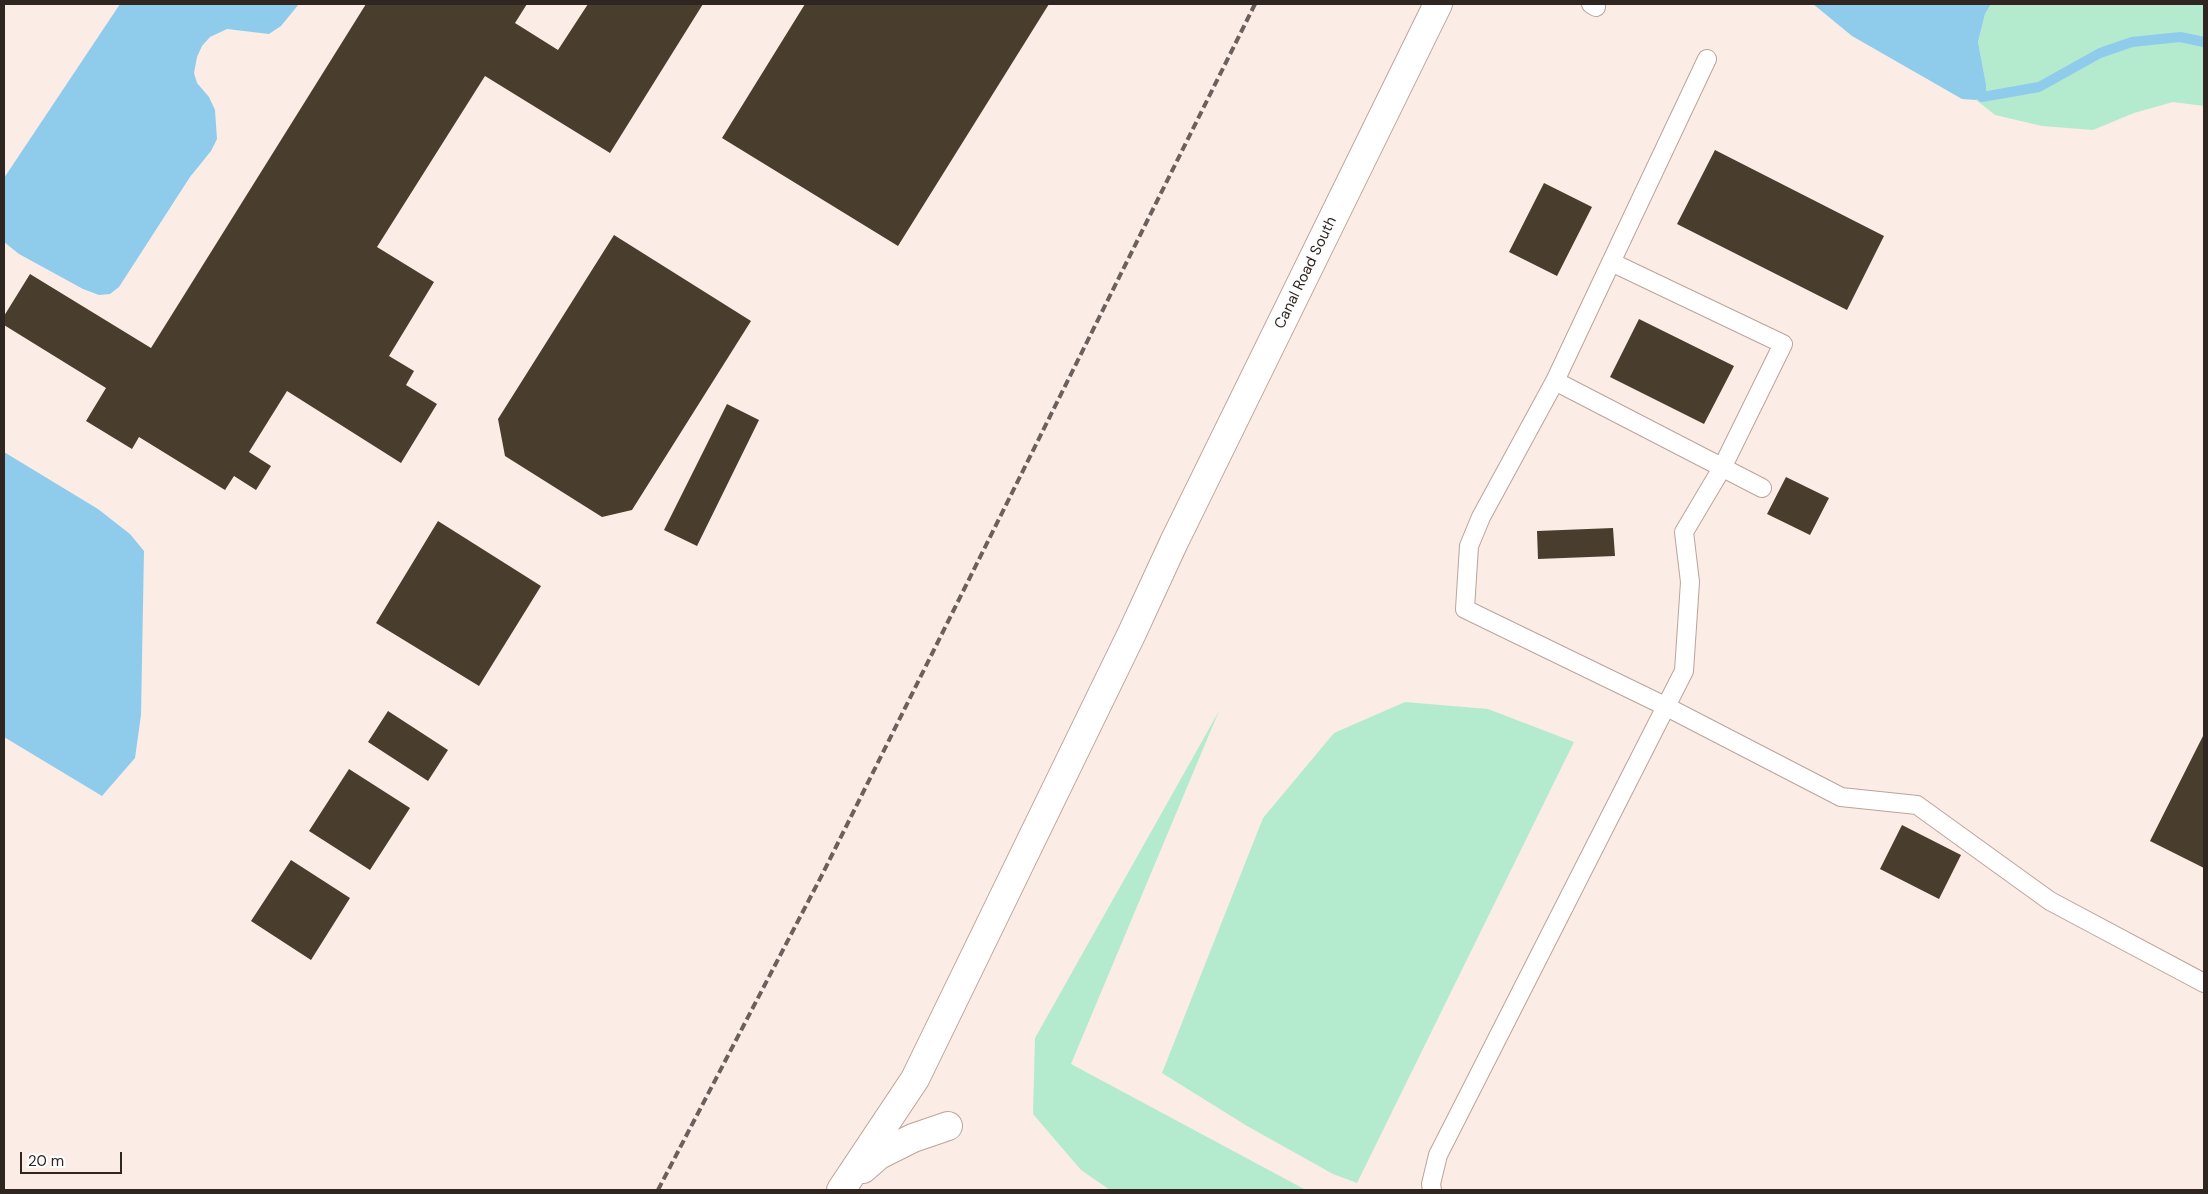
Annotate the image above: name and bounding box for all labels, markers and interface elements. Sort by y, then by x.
street label: Canal Road South [1271,214,1341,332]
scale bar [22,1142,125,1174]
text: 20 m [28,1151,64,1171]

